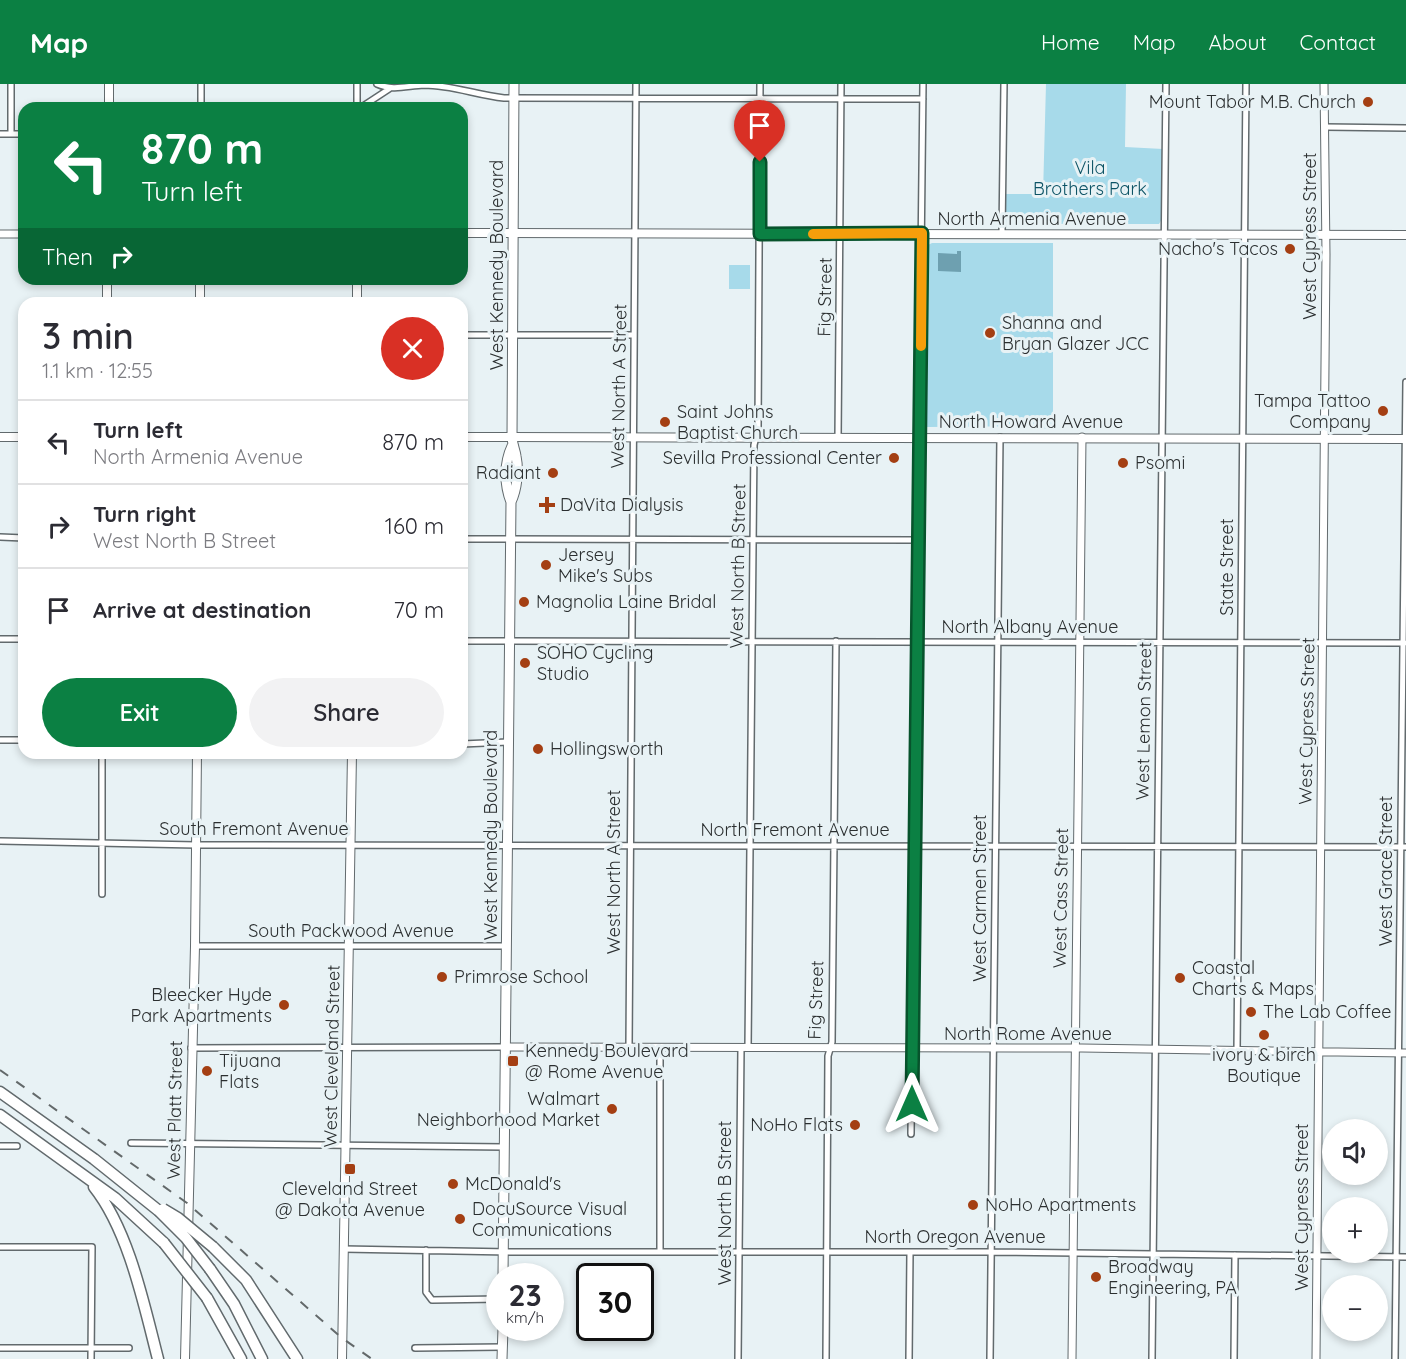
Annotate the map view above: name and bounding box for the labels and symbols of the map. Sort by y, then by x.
place label: Mount Tabor M.B. Church [1149,90,1356,113]
marker: Mount Tabor M.B. Church [1361,95,1375,109]
pin [734,100,785,162]
street label: West Cypress Street [1298,152,1321,320]
park label: Vila Brothers Park [1033,156,1147,200]
street label: West Kennedy Boulevard [485,160,508,370]
street label: North Armenia Avenue [938,207,1126,230]
place label: Nacho's Tacos [1158,237,1278,260]
marker: Nacho's Tacos [1283,242,1297,256]
street label: Fig Street [812,257,837,337]
street label: West North A Street [606,303,631,469]
place label: Shanna and Bryan Glazer JCC [1002,311,1149,355]
marker: Shanna and Bryan Glazer JCC [983,326,997,340]
place label: Tampa Tattoo Company [1254,389,1371,433]
place label: Saint Johns Baptist Church [677,400,798,444]
marker: Tampa Tattoo Company [1376,404,1390,418]
street label: North Howard Avenue [939,410,1123,433]
marker: Saint Johns Baptist Church [658,415,672,429]
place label: Sevilla Professional Center [663,446,882,469]
marker: Sevilla Professional Center [887,451,901,465]
place label: Psomi [1135,451,1185,474]
marker: Psomi [1116,456,1130,470]
place label: Radiant [476,461,541,484]
marker: Radiant [546,466,560,480]
street label: West North B Street [725,483,750,649]
place label: DaVita Dialysis [560,493,683,516]
marker: DaVita Dialysis [538,496,556,514]
street label: State Street [1215,518,1238,616]
place label: Jersey Mike's Subs [558,543,653,587]
marker: Jersey Mike's Subs [539,558,553,572]
place label: Magnolia Laine Bridal [536,590,716,613]
marker: Magnolia Laine Bridal [517,595,531,609]
street label: North Albany Avenue [942,615,1118,638]
street label: West Cypress Street [1294,637,1319,805]
place label: SOHO Cycling Studio [537,641,653,685]
street label: West Lemon Street [1131,642,1156,800]
marker: SOHO Cycling Studio [518,656,532,670]
street label: West Kennedy Boulevard [479,730,502,940]
place label: Hollingsworth [550,737,664,760]
marker: Hollingsworth [531,742,545,756]
street label: West North A Street [602,790,625,954]
street label: West Grace Street [1374,796,1397,946]
street label: West Carmen Street [968,814,991,982]
street label: South Fremont Avenue [159,817,349,840]
street label: North Fremont Avenue [700,818,890,841]
street label: West Cass Street [1048,828,1073,968]
street label: South Packwood Avenue [248,919,454,942]
place label: Coastal Charts & Maps [1192,956,1314,1000]
street label: Fig Street [803,960,828,1040]
street label: West Cleveland Street [318,964,345,1147]
place label: Primrose School [454,965,588,988]
marker: Primrose School [435,970,449,984]
marker: Coastal Charts & Maps [1173,971,1187,985]
place label: Bleecker Hyde Park Apartments [131,983,272,1027]
marker: Bleecker Hyde Park Apartments [277,998,291,1012]
place label: The Lab Coffee [1263,1000,1391,1023]
marker: The Lab Coffee [1244,1005,1258,1019]
street label: North Rome Avenue [944,1022,1112,1045]
marker: ivory & birch Boutique [1257,1028,1271,1042]
place label: Kennedy Boulevard @ Rome Avenue [525,1039,689,1083]
street label: West Platt Street [162,1040,187,1180]
place label: ivory & birch Boutique [1212,1043,1316,1087]
place label: Tijuana Flats [219,1049,281,1093]
marker: Kennedy Boulevard @ Rome Avenue [506,1054,520,1068]
marker: Tijuana Flats [200,1064,214,1078]
position arrow [880,1072,944,1136]
place label: Walmart Neighborhood Market [417,1087,600,1131]
marker: Walmart Neighborhood Market [605,1102,619,1116]
place label: NoHo Flats [750,1113,843,1136]
marker: NoHo Flats [848,1118,862,1132]
street label: West North B Street [713,1121,736,1285]
street label: West Cypress Street [1290,1123,1313,1291]
marker: Cleveland Street @ Dakota Avenue [343,1162,357,1176]
place label: McDonald's [465,1172,561,1195]
place label: Cleveland Street @ Dakota Avenue [275,1177,425,1221]
marker: McDonald's [446,1177,460,1191]
place label: NoHo Apartments [985,1193,1136,1216]
place label: DocuSource Visual Communications [472,1197,627,1241]
marker: NoHo Apartments [966,1198,980,1212]
marker: DocuSource Visual Communications [453,1212,467,1226]
street label: North Oregon Avenue [864,1225,1046,1248]
place label: Broadway Engineering, PA [1108,1255,1237,1299]
speed limit sign: 30 [576,1263,654,1341]
marker: Broadway Engineering, PA [1089,1270,1103,1284]

